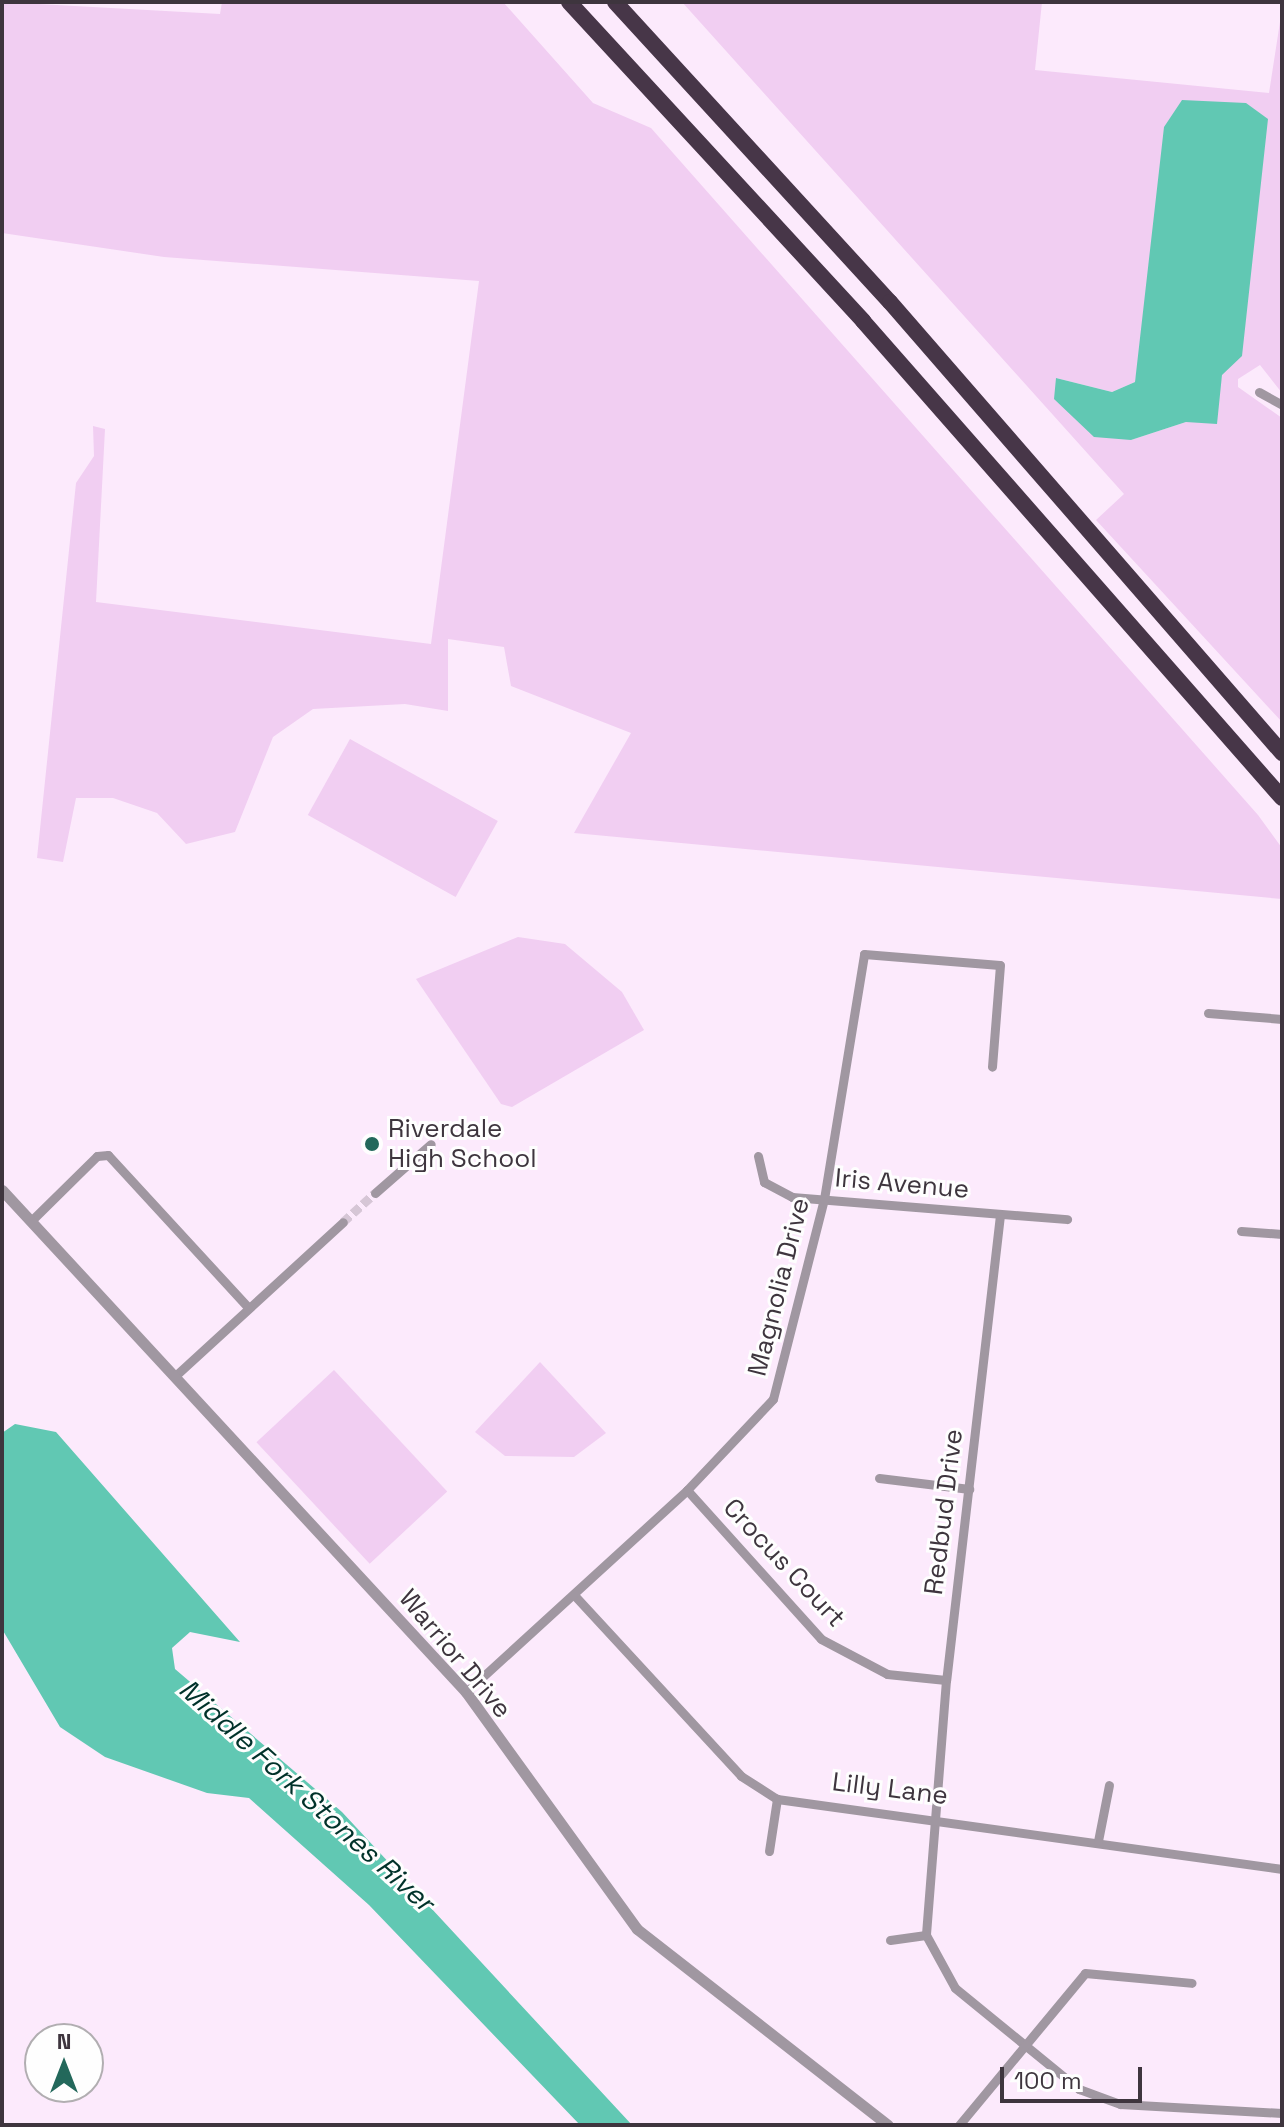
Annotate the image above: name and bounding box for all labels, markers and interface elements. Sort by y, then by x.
place label: Riverdale High School [388,1113,537,1174]
marker: Riverdale High School [363,1135,381,1153]
street label: Iris Avenue [834,1163,970,1205]
street label: Magnolia Drive [742,1195,816,1379]
street label: Redbud Drive [918,1427,970,1597]
street label: Crocus Court [717,1492,851,1634]
street label: Warrior Drive [392,1583,518,1725]
water label: Middle Fork Stones River [173,1672,441,1918]
street label: Lilly Lane [830,1766,950,1812]
north arrow [24,2023,104,2103]
text: N [57,2027,71,2055]
scale bar [1004,2051,1146,2101]
text: 100 m [1014,2065,1082,2096]

